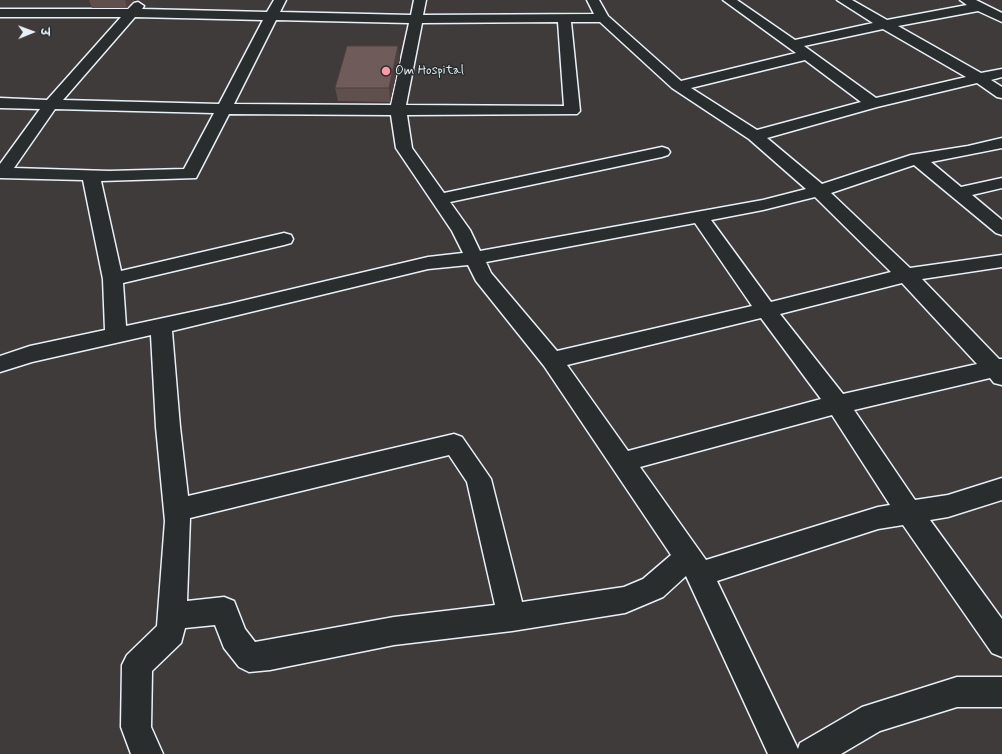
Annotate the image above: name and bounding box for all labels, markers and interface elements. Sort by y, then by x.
north arrow [12,12,52,52]
text: उ [37,28,51,36]
place label: Om Hospital [395,63,464,79]
marker: Om Hospital [380,65,392,77]

